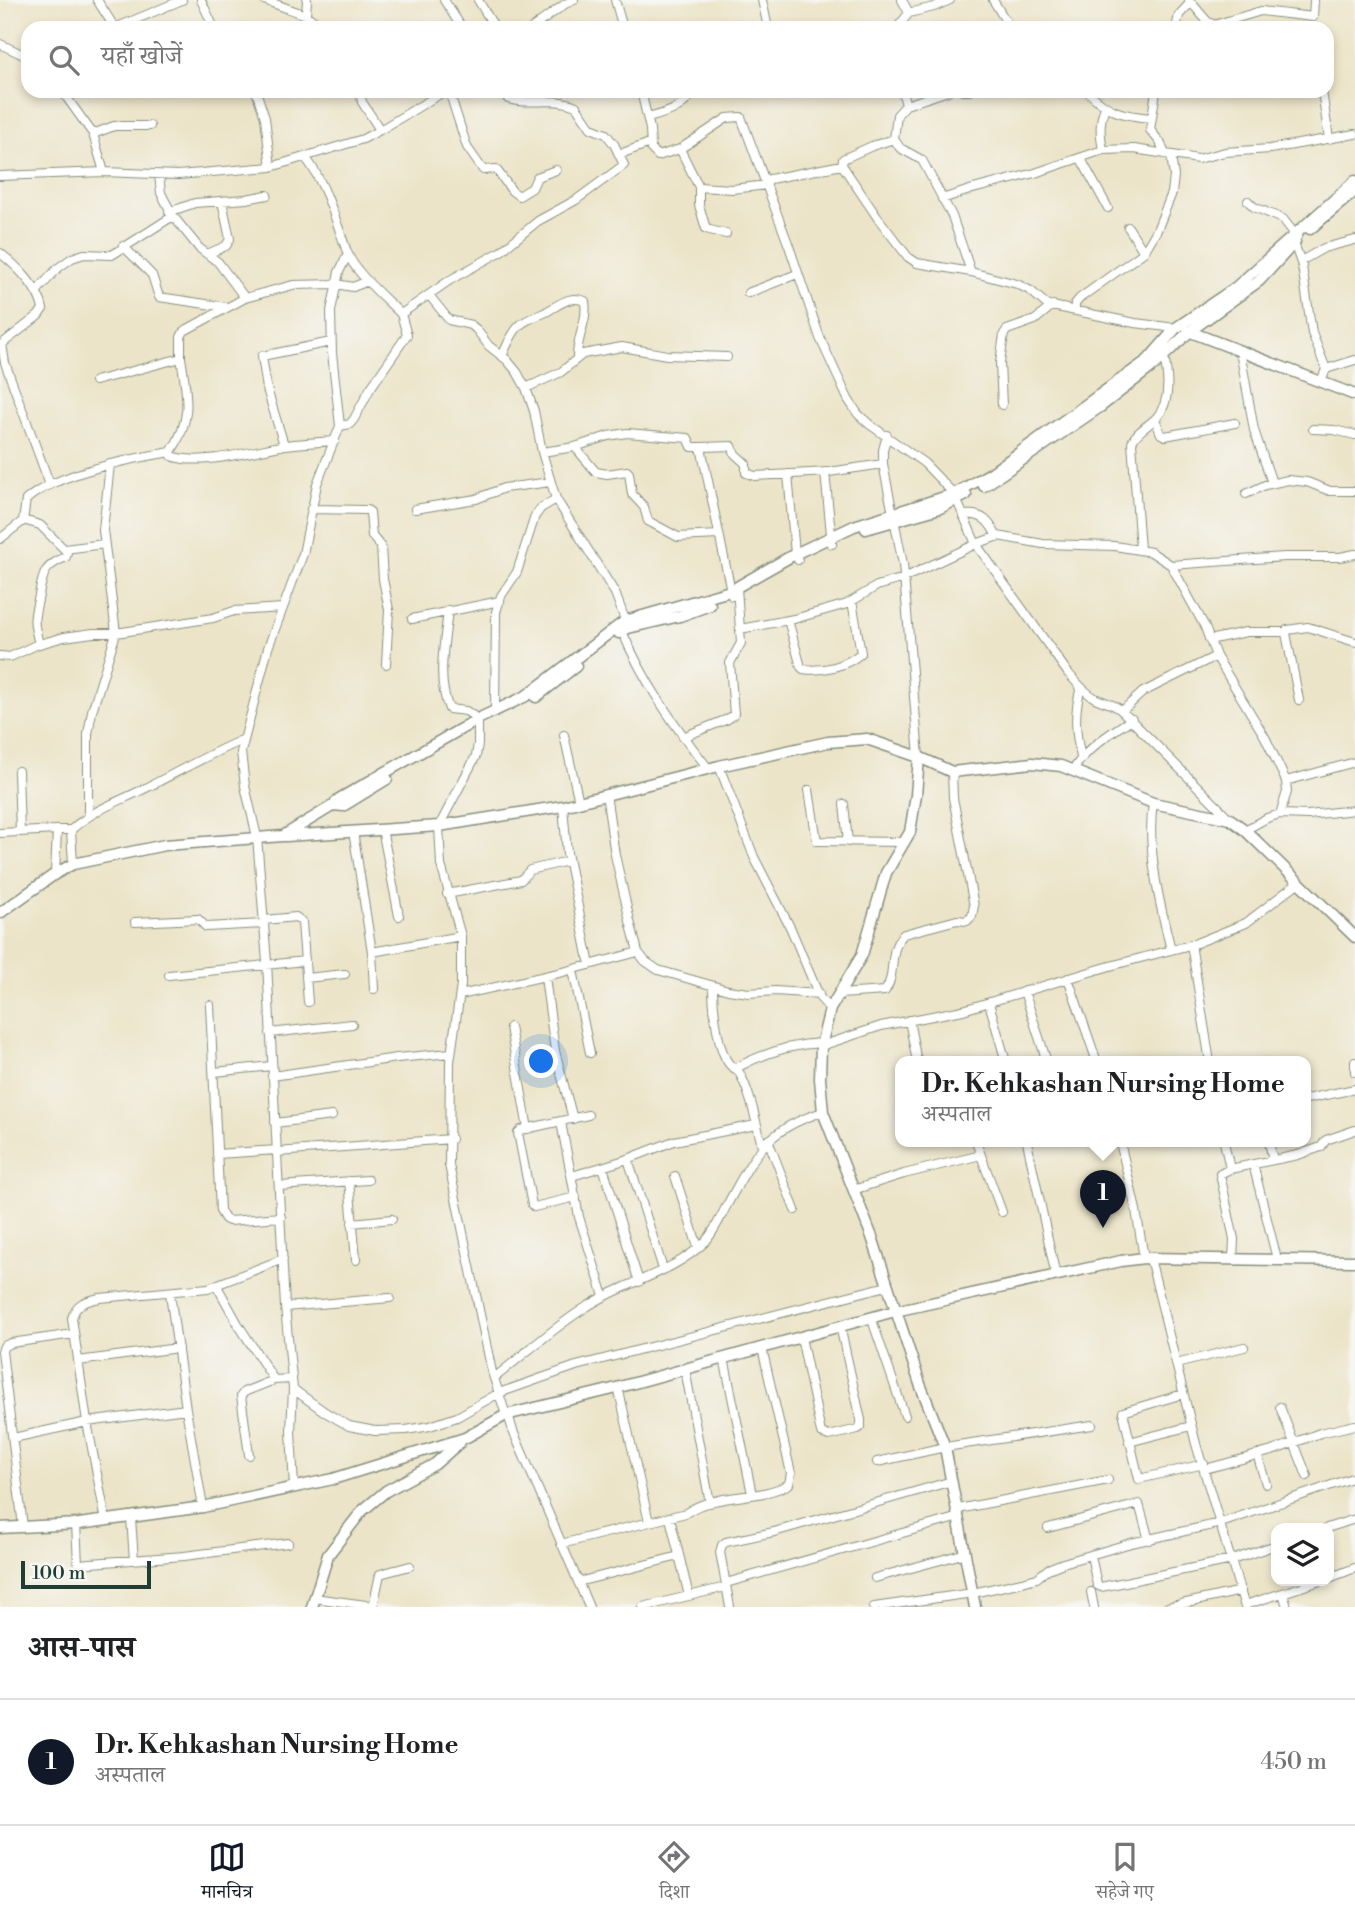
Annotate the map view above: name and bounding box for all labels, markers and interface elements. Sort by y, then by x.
search box [21,21,1334,98]
text: यहाँ खोजें [101,40,182,72]
icon: search [45,41,83,79]
your location [524,1044,558,1078]
popup [895,1056,1311,1147]
text: Dr. Kehkashan Nursing Home [921,1068,1285,1100]
text: अस्पताल [921,1100,991,1128]
pin: 1 [1080,1170,1126,1228]
map controls [1271,1523,1334,1586]
button: layers [1271,1523,1334,1586]
scale bar [21,1558,150,1590]
text: 100 m [32,1561,85,1585]
text: आस-पास [28,1629,135,1667]
text: Dr. Kehkashan Nursing Home [95,1729,458,1761]
text: 1 [45,1748,57,1776]
text: 450 m [1261,1748,1327,1776]
text: अस्पताल [95,1761,165,1789]
tab: मानचित्र [201,1838,253,1910]
tab: दिशा [655,1838,693,1910]
tab: सहेजे गए [1096,1838,1154,1910]

